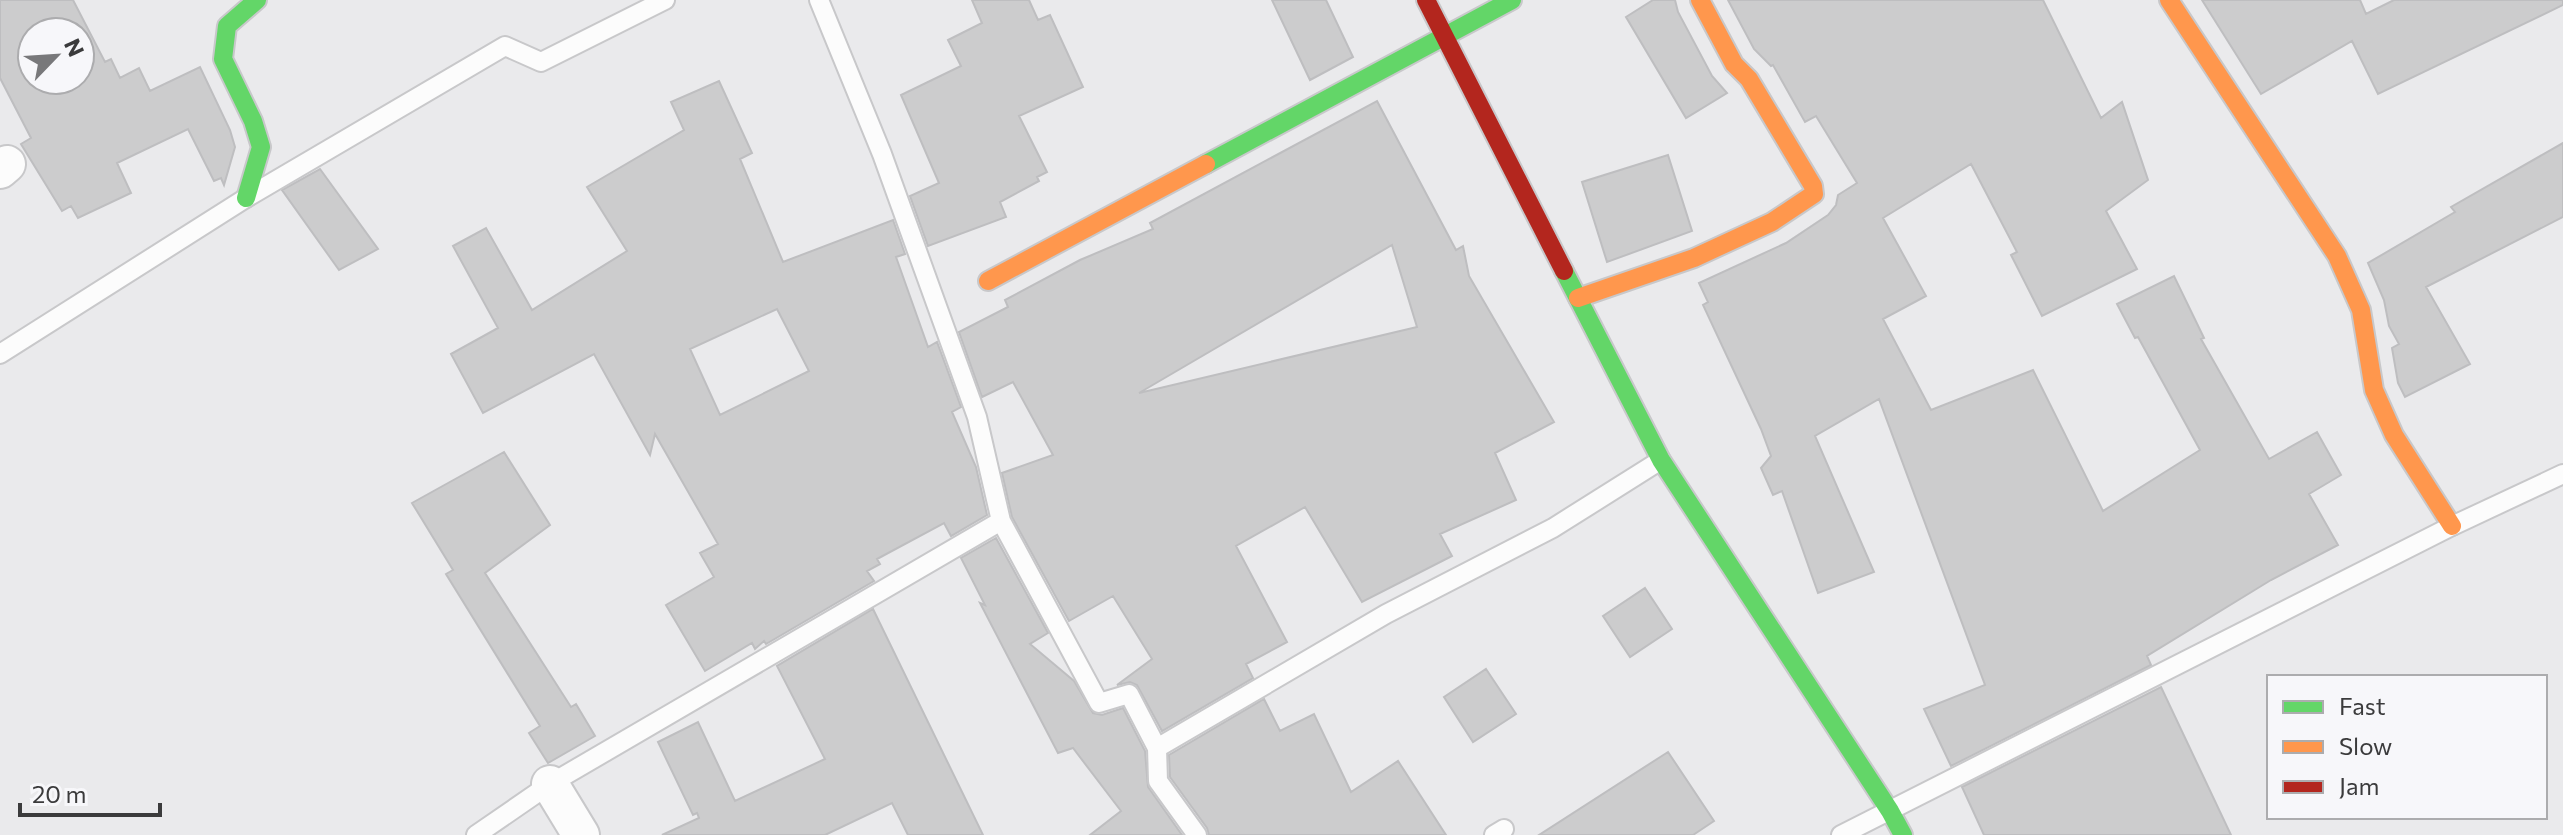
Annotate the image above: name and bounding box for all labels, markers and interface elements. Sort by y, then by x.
north arrow [16,16,96,96]
text: N [59,34,90,61]
legend [2267,675,2547,819]
text: Fast [2339,691,2386,720]
text: Slow [2339,731,2392,760]
scale bar [20,767,160,817]
text: Jam [2339,771,2379,800]
text: 20 m [32,779,86,808]

